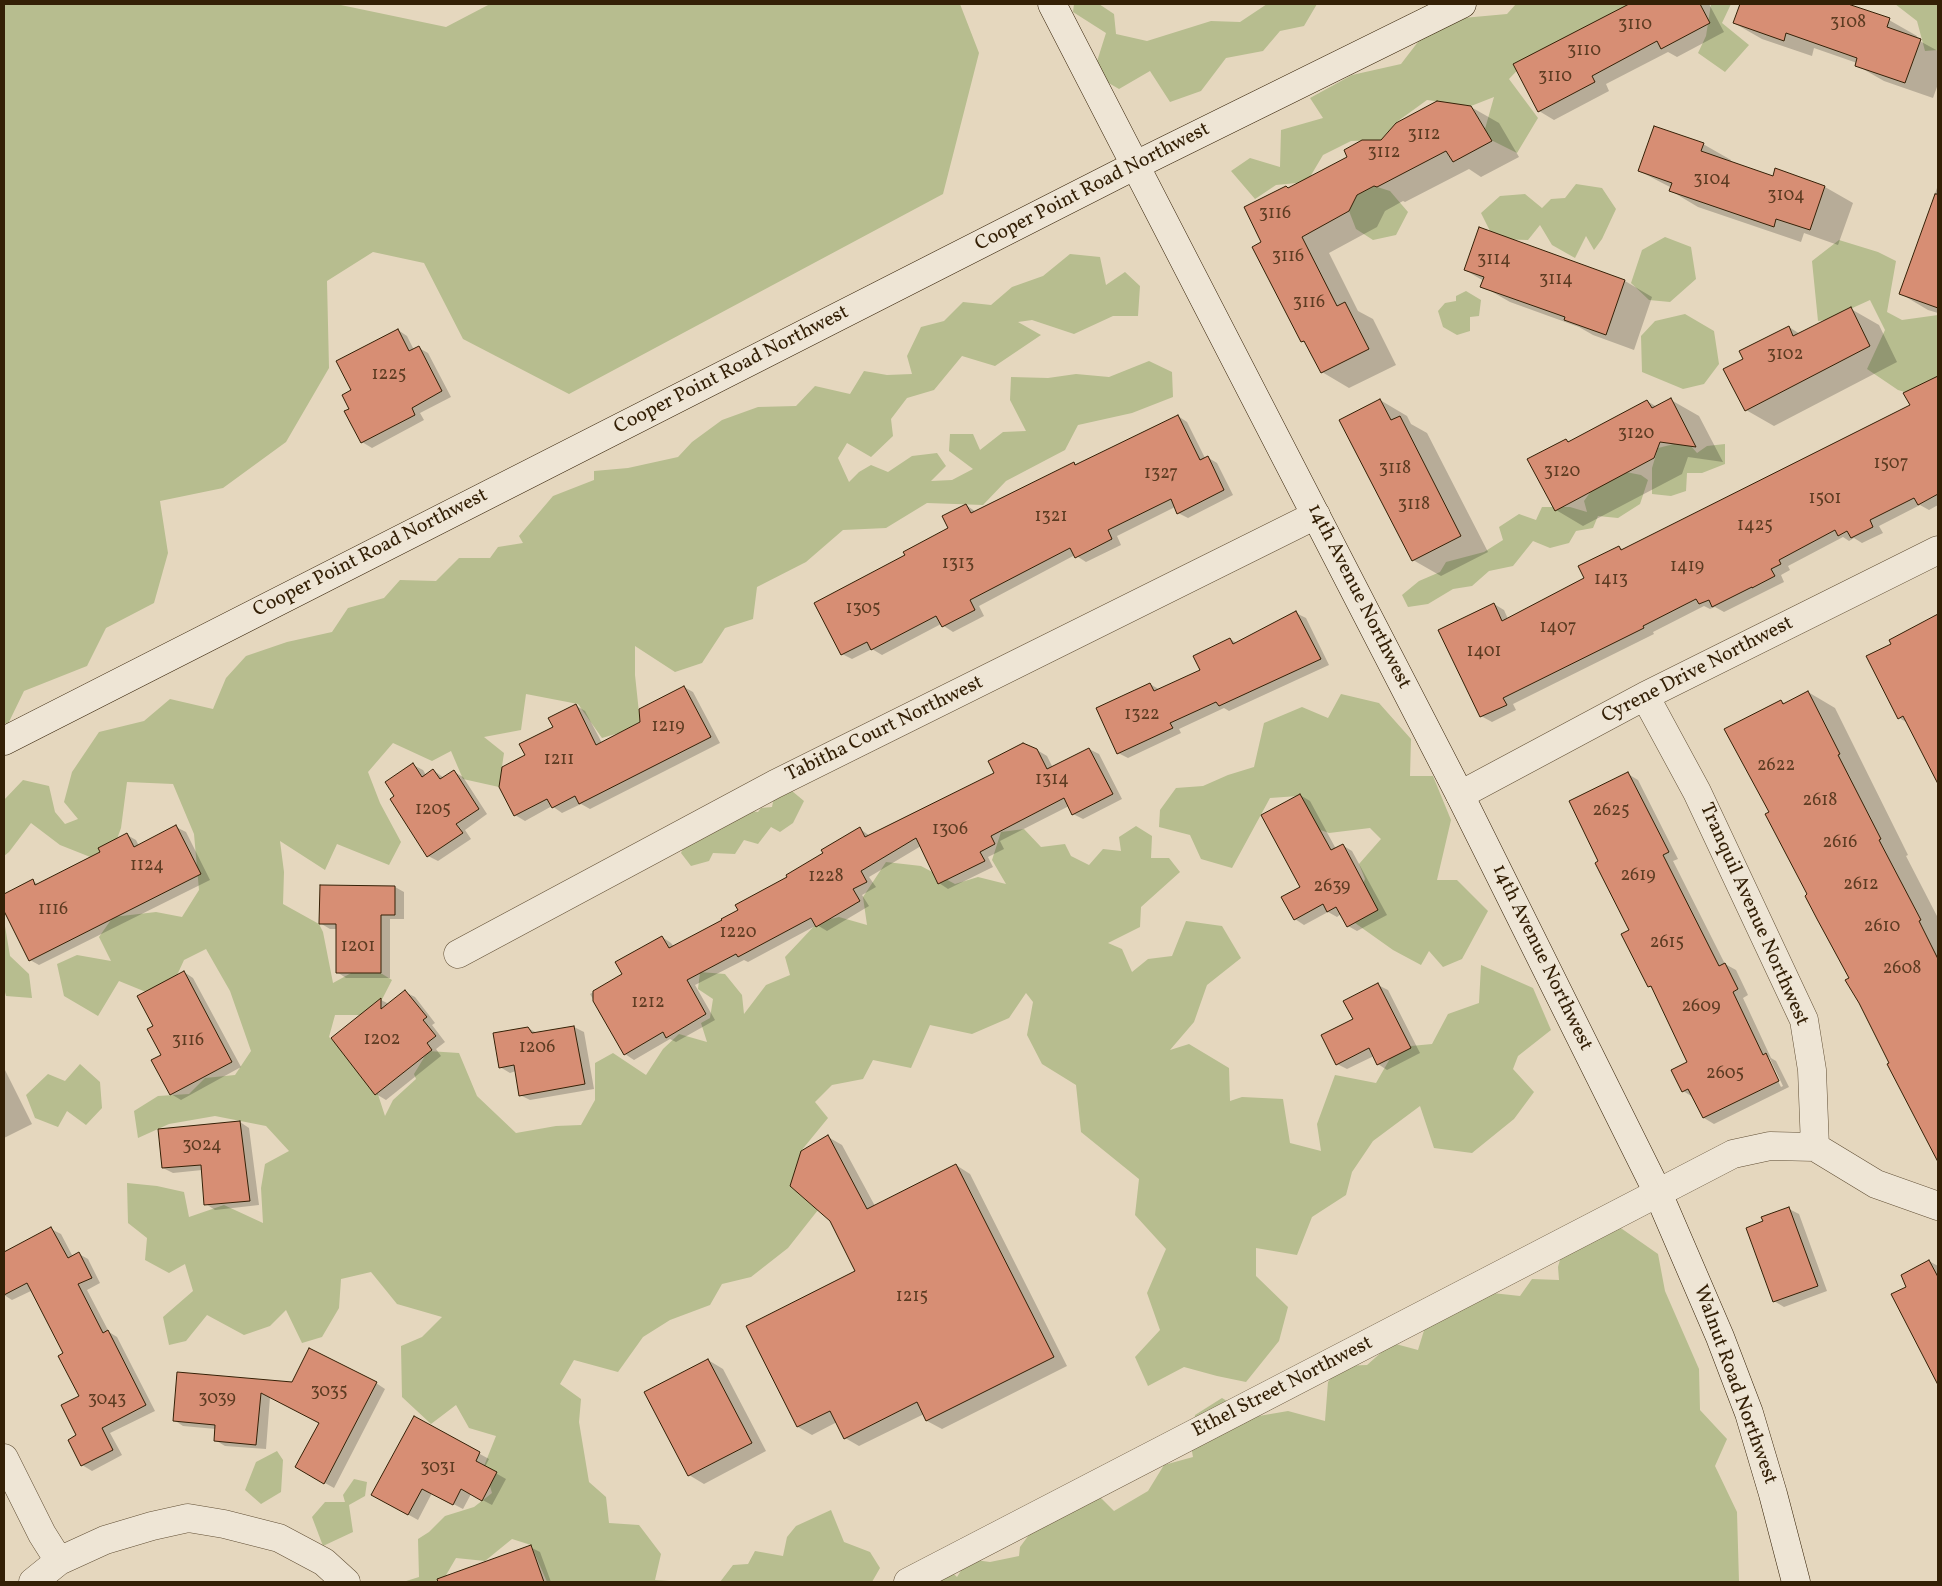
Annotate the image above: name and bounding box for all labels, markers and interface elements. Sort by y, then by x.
house number: 3108 [1830,13,1866,35]
house number: 3110 [1618,15,1652,37]
house number: 3110 [1567,41,1601,63]
house number: 3110 [1538,67,1572,89]
street label: Cooper Point Road Northwest [972,118,1214,258]
house number: 3112 [1408,125,1440,147]
house number: 3112 [1368,143,1400,165]
house number: 3104 [1693,170,1731,192]
house number: 3104 [1767,186,1805,208]
house number: 3116 [1259,204,1291,226]
house number: 3116 [1272,247,1304,269]
house number: 3114 [1477,250,1511,272]
house number: 3114 [1539,270,1573,292]
house number: 3116 [1293,293,1325,315]
street label: Cooper Point Road Northwest [611,301,853,441]
house number: 3102 [1767,345,1803,367]
house number: 1225 [372,365,406,387]
house number: 3120 [1618,424,1654,446]
house number: 1507 [1874,454,1908,476]
house number: 3118 [1379,459,1411,481]
house number: 3120 [1544,462,1580,484]
house number: 1327 [1144,464,1178,486]
street label: Cooper Point Road Northwest [250,484,492,624]
house number: 1501 [1808,489,1842,511]
house number: 3118 [1398,495,1430,517]
street label: 14th Avenue Northwest [1301,500,1415,694]
house number: 1321 [1035,507,1067,529]
house number: 1425 [1737,516,1773,538]
house number: 1313 [942,554,974,576]
house number: 1419 [1670,557,1704,579]
house number: 1413 [1594,570,1628,592]
house number: 1305 [845,599,881,621]
street label: Cyrene Drive Northwest [1598,612,1798,730]
house number: 1407 [1540,618,1576,640]
house number: 1401 [1466,642,1502,664]
street label: Tabitha Court Northwest [782,672,988,788]
house number: 1322 [1124,705,1160,727]
house number: 1219 [652,717,684,739]
house number: 1211 [544,750,574,772]
house number: 2622 [1757,756,1795,778]
house number: 1314 [1035,770,1069,792]
house number: 2618 [1803,791,1837,813]
house number: 1205 [415,800,451,822]
street label: Tranquil Avenue Northwest [1693,800,1813,1030]
house number: 2625 [1592,801,1630,823]
house number: 1306 [932,820,968,842]
house number: 2616 [1823,833,1857,855]
house number: 1124 [130,856,164,878]
street label: 14th Avenue Northwest [1485,861,1597,1055]
house number: 2619 [1620,866,1656,888]
house number: 1228 [808,867,844,889]
house number: 2612 [1843,875,1879,897]
house number: 2639 [1314,877,1350,899]
house number: 1116 [38,900,68,922]
house number: 2610 [1864,917,1900,939]
house number: 1220 [720,923,756,945]
house number: 2615 [1650,933,1684,955]
house number: 1201 [341,937,375,959]
house number: 2608 [1883,959,1921,981]
house number: 1212 [631,993,665,1015]
house number: 2609 [1681,997,1721,1019]
house number: 1202 [364,1030,400,1052]
house number: 3116 [172,1031,204,1053]
house number: 1206 [519,1038,555,1060]
house number: 2605 [1706,1064,1744,1086]
house number: 3024 [182,1136,222,1158]
street label: Walnut Road Northwest [1687,1282,1781,1488]
house number: 1215 [896,1287,928,1309]
street label: Ethel Street Northwest [1189,1332,1377,1444]
house number: 3035 [310,1382,348,1404]
house number: 3039 [198,1389,236,1411]
house number: 3043 [88,1390,126,1412]
house number: 3031 [420,1458,456,1480]

